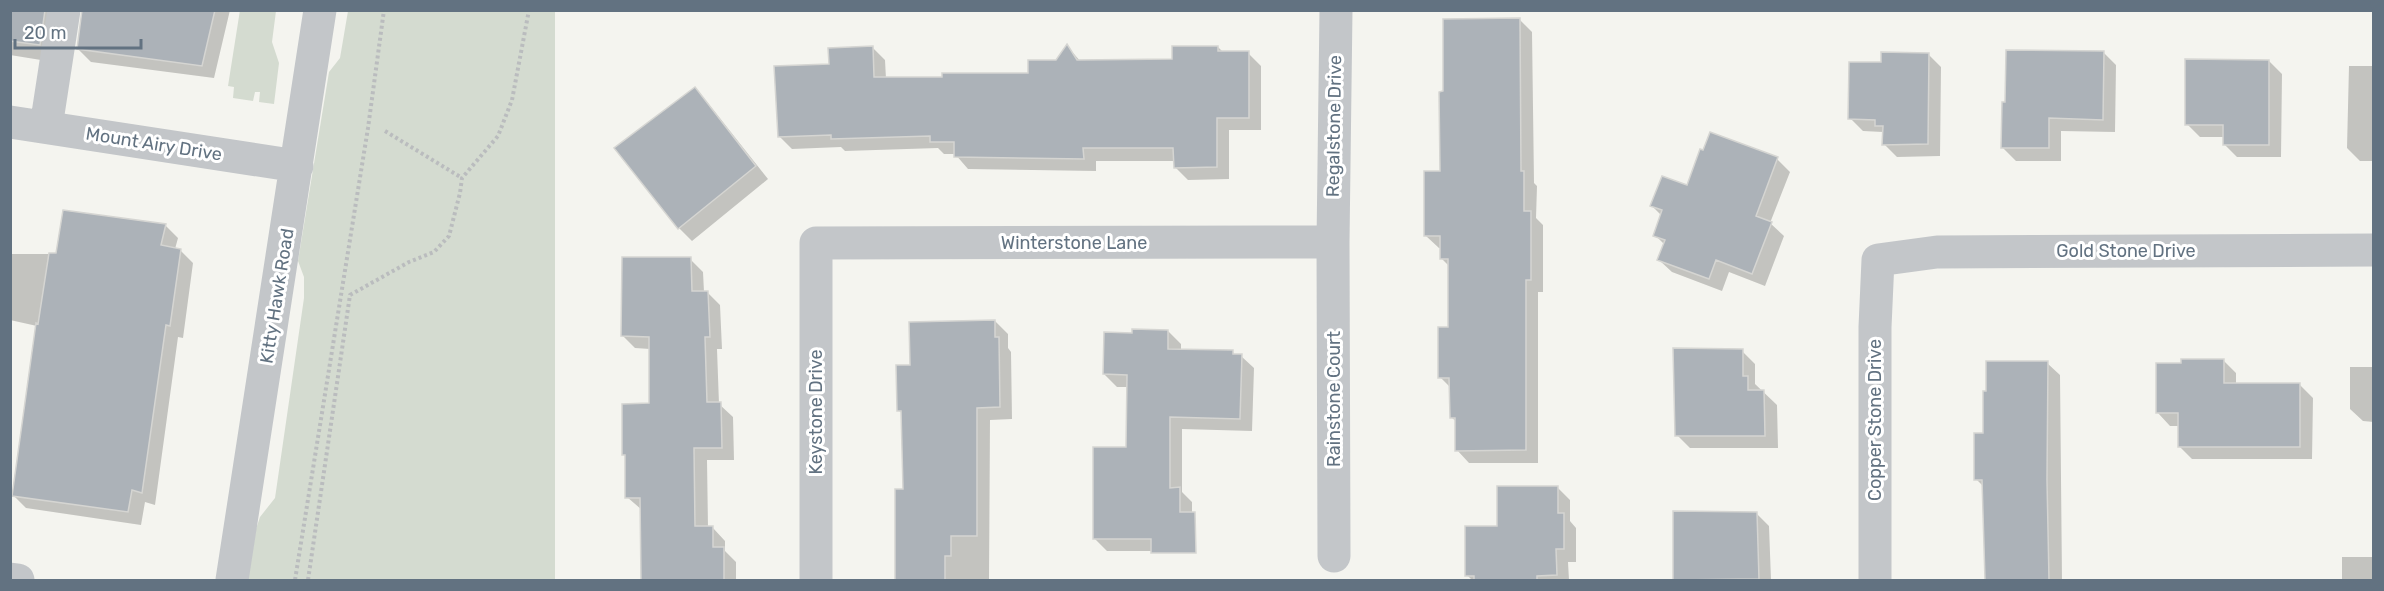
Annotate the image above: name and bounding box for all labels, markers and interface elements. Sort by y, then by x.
scale bar [15,12,141,50]
text: 20 m [24,22,66,44]
street label: Regalstone Drive [1322,55,1346,197]
street label: Mount Airy Drive [84,122,224,166]
street label: Kitty Hawk Road [255,227,299,365]
street label: Winterstone Lane [1001,232,1147,254]
street label: Gold Stone Drive [2056,240,2196,262]
street label: Rainstone Court [1323,331,1345,467]
street label: Copper Stone Drive [1864,339,1886,501]
street label: Keystone Drive [805,350,827,474]

